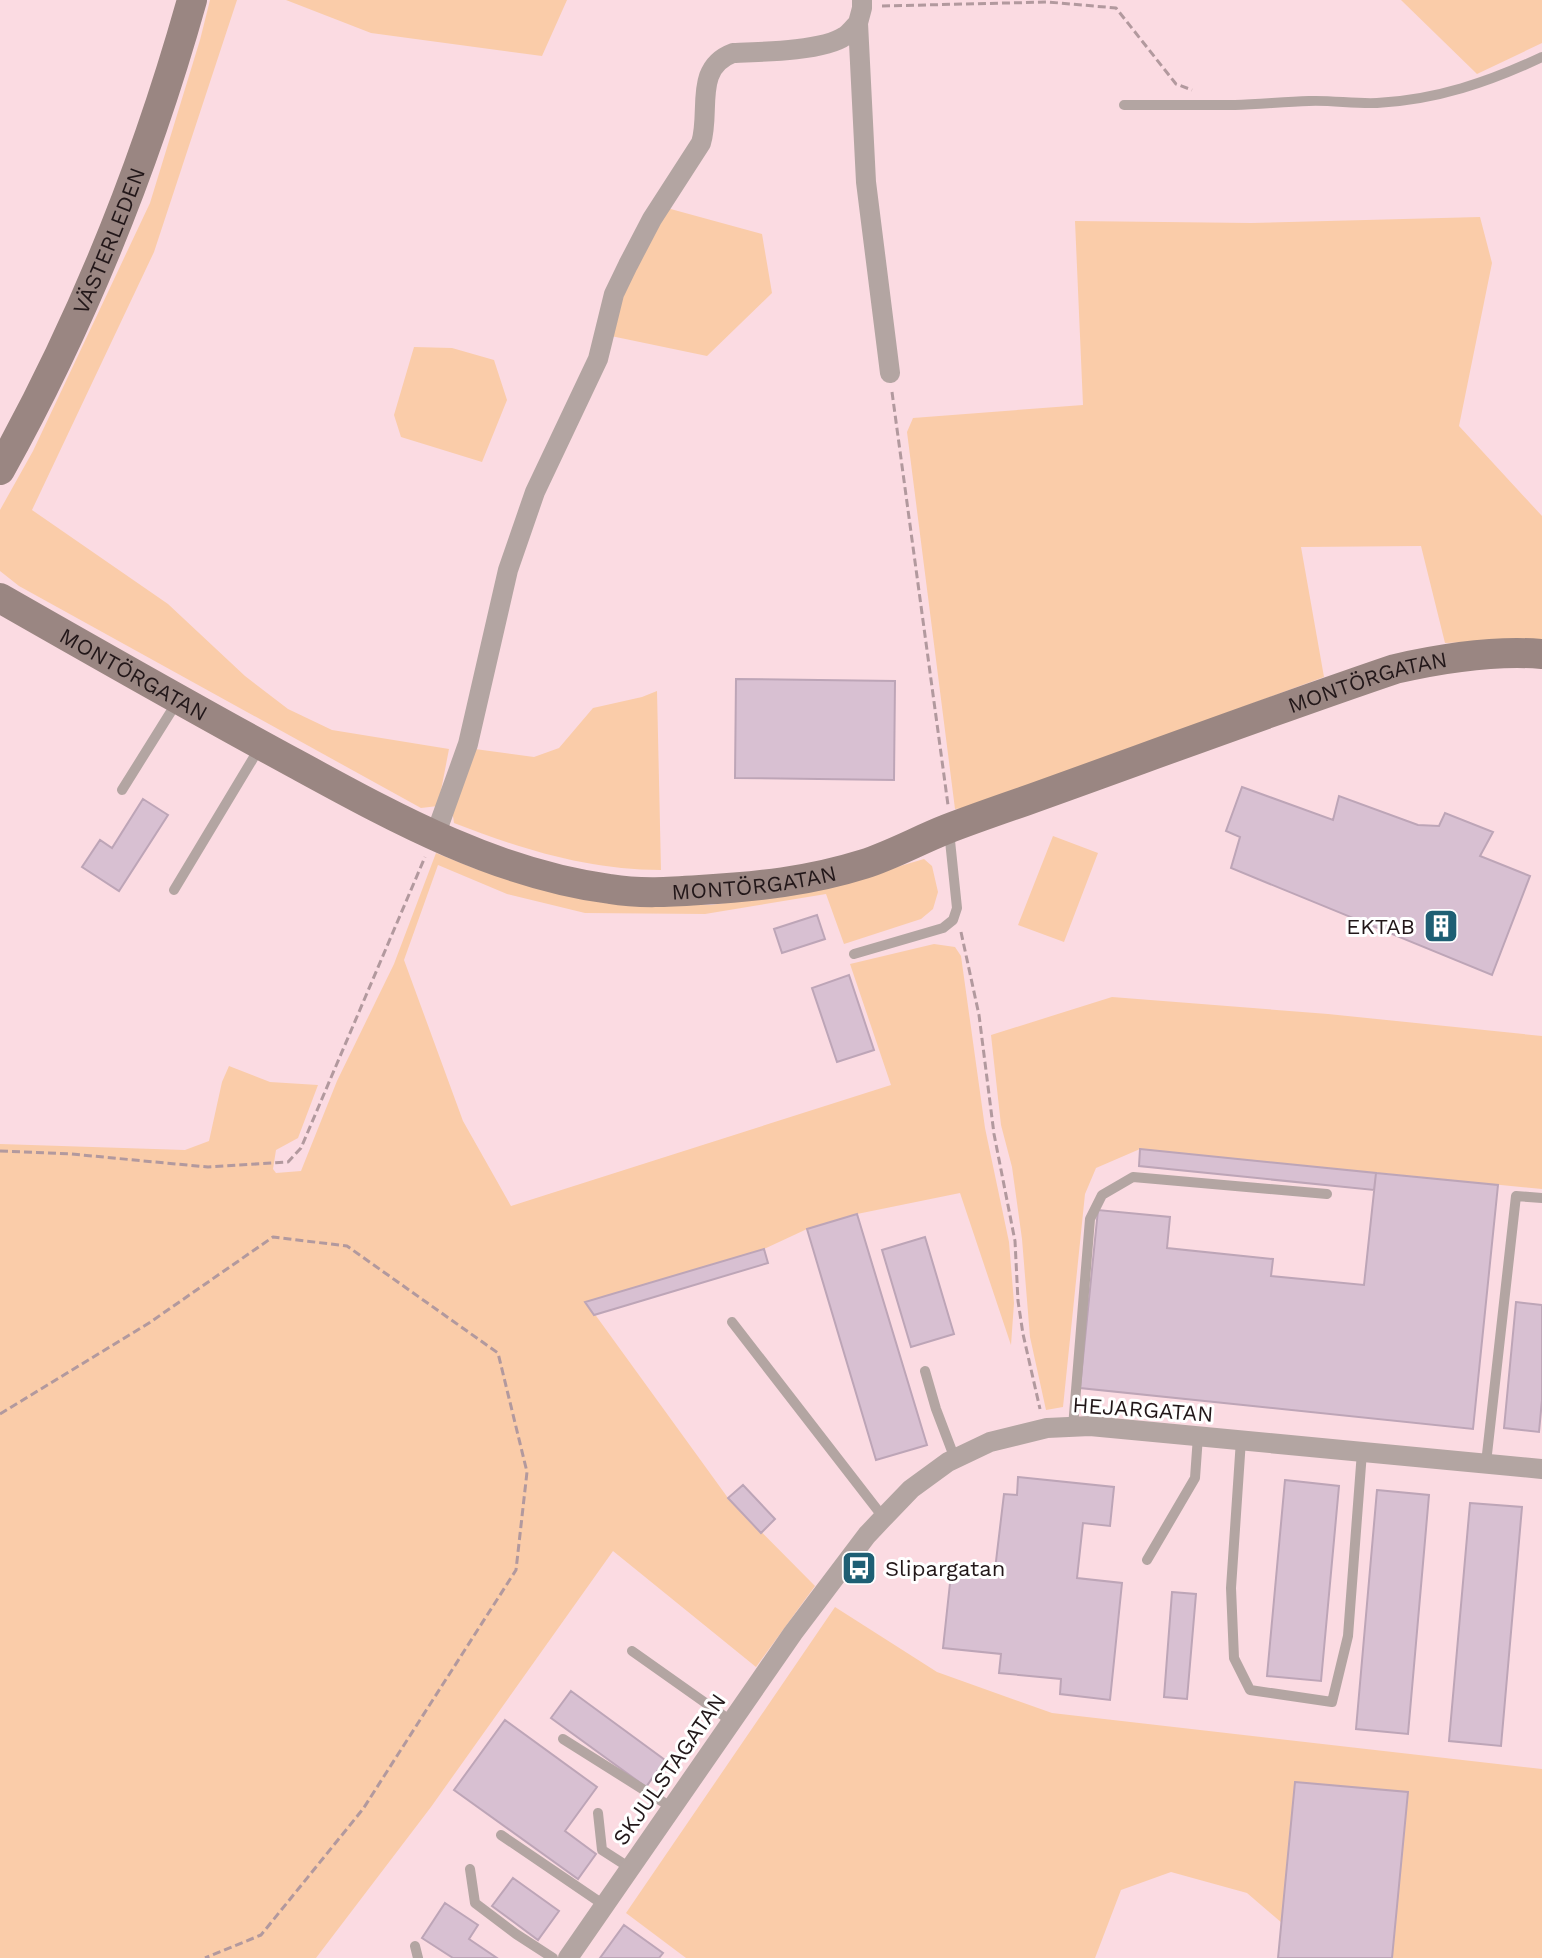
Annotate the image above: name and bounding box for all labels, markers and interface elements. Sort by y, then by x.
street label: VÄSTERLEDEN [68,164,150,318]
street label: MONTÖRGATAN [55,623,212,726]
street label: MONTÖRGATAN [1284,647,1449,718]
street label: MONTÖRGATAN [671,860,839,905]
building icon: EKTAB [1422,907,1460,945]
place label: EKTAB [1346,914,1415,939]
street label: HEJARGATAN [1072,1392,1214,1427]
bus stop icon: Slipargatan [840,1549,878,1587]
place label: Slipargatan [885,1556,1005,1581]
street label: SKJULSTAGATAN [608,1689,731,1850]

